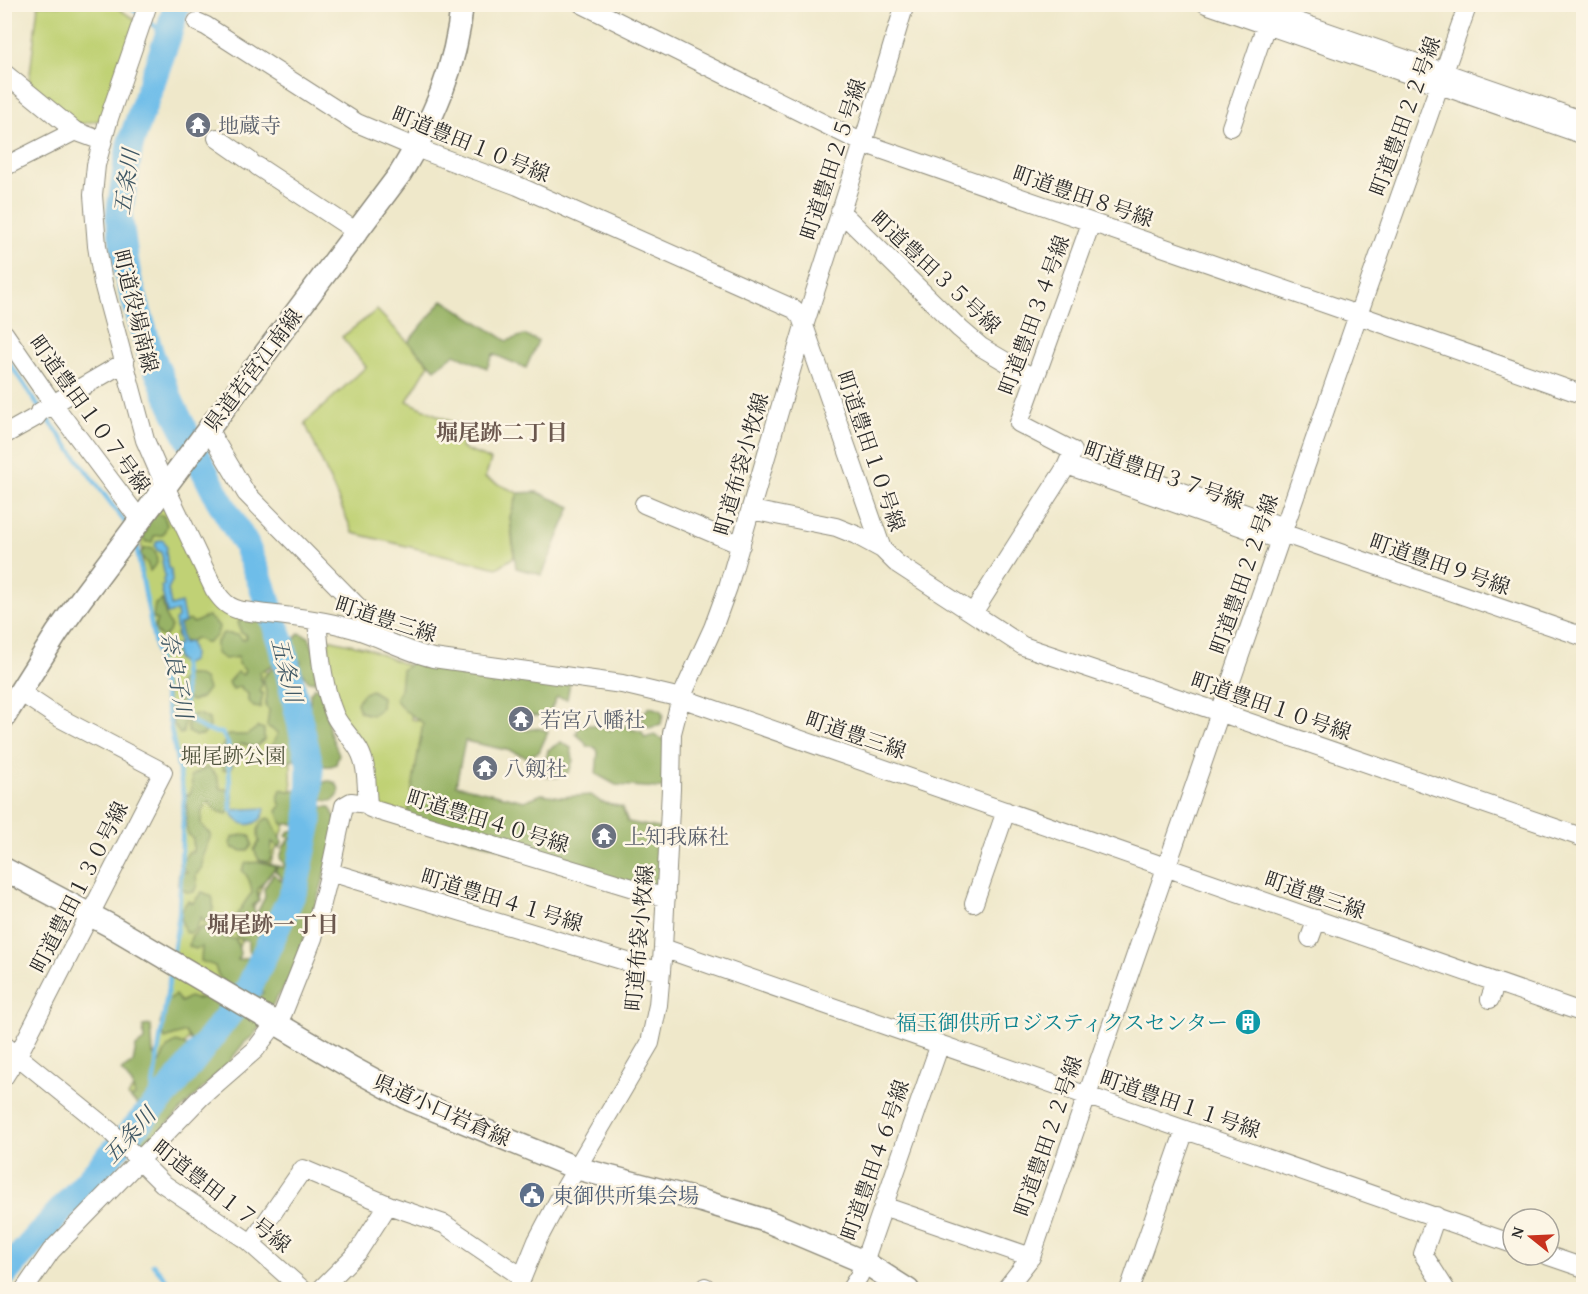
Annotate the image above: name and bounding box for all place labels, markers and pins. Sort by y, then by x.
temple icon: 地蔵寺 [183,110,213,140]
place label: 地蔵寺 [218,110,281,141]
temple icon: 若宮八幡社 [506,704,536,734]
place label: 若宮八幡社 [540,704,645,735]
temple icon: 八剱社 [470,753,500,783]
place label: 八剱社 [504,753,567,784]
temple icon: 上知我麻社 [589,821,619,851]
place label: 上知我麻社 [624,821,729,852]
place label: 福玉御供所ロジスティクスセンター [896,1007,1228,1038]
building icon: 福玉御供所ロジスティクスセンター [1233,1007,1263,1037]
public building icon: 東御供所集会場 [517,1180,547,1210]
place label: 東御供所集会場 [552,1180,699,1211]

